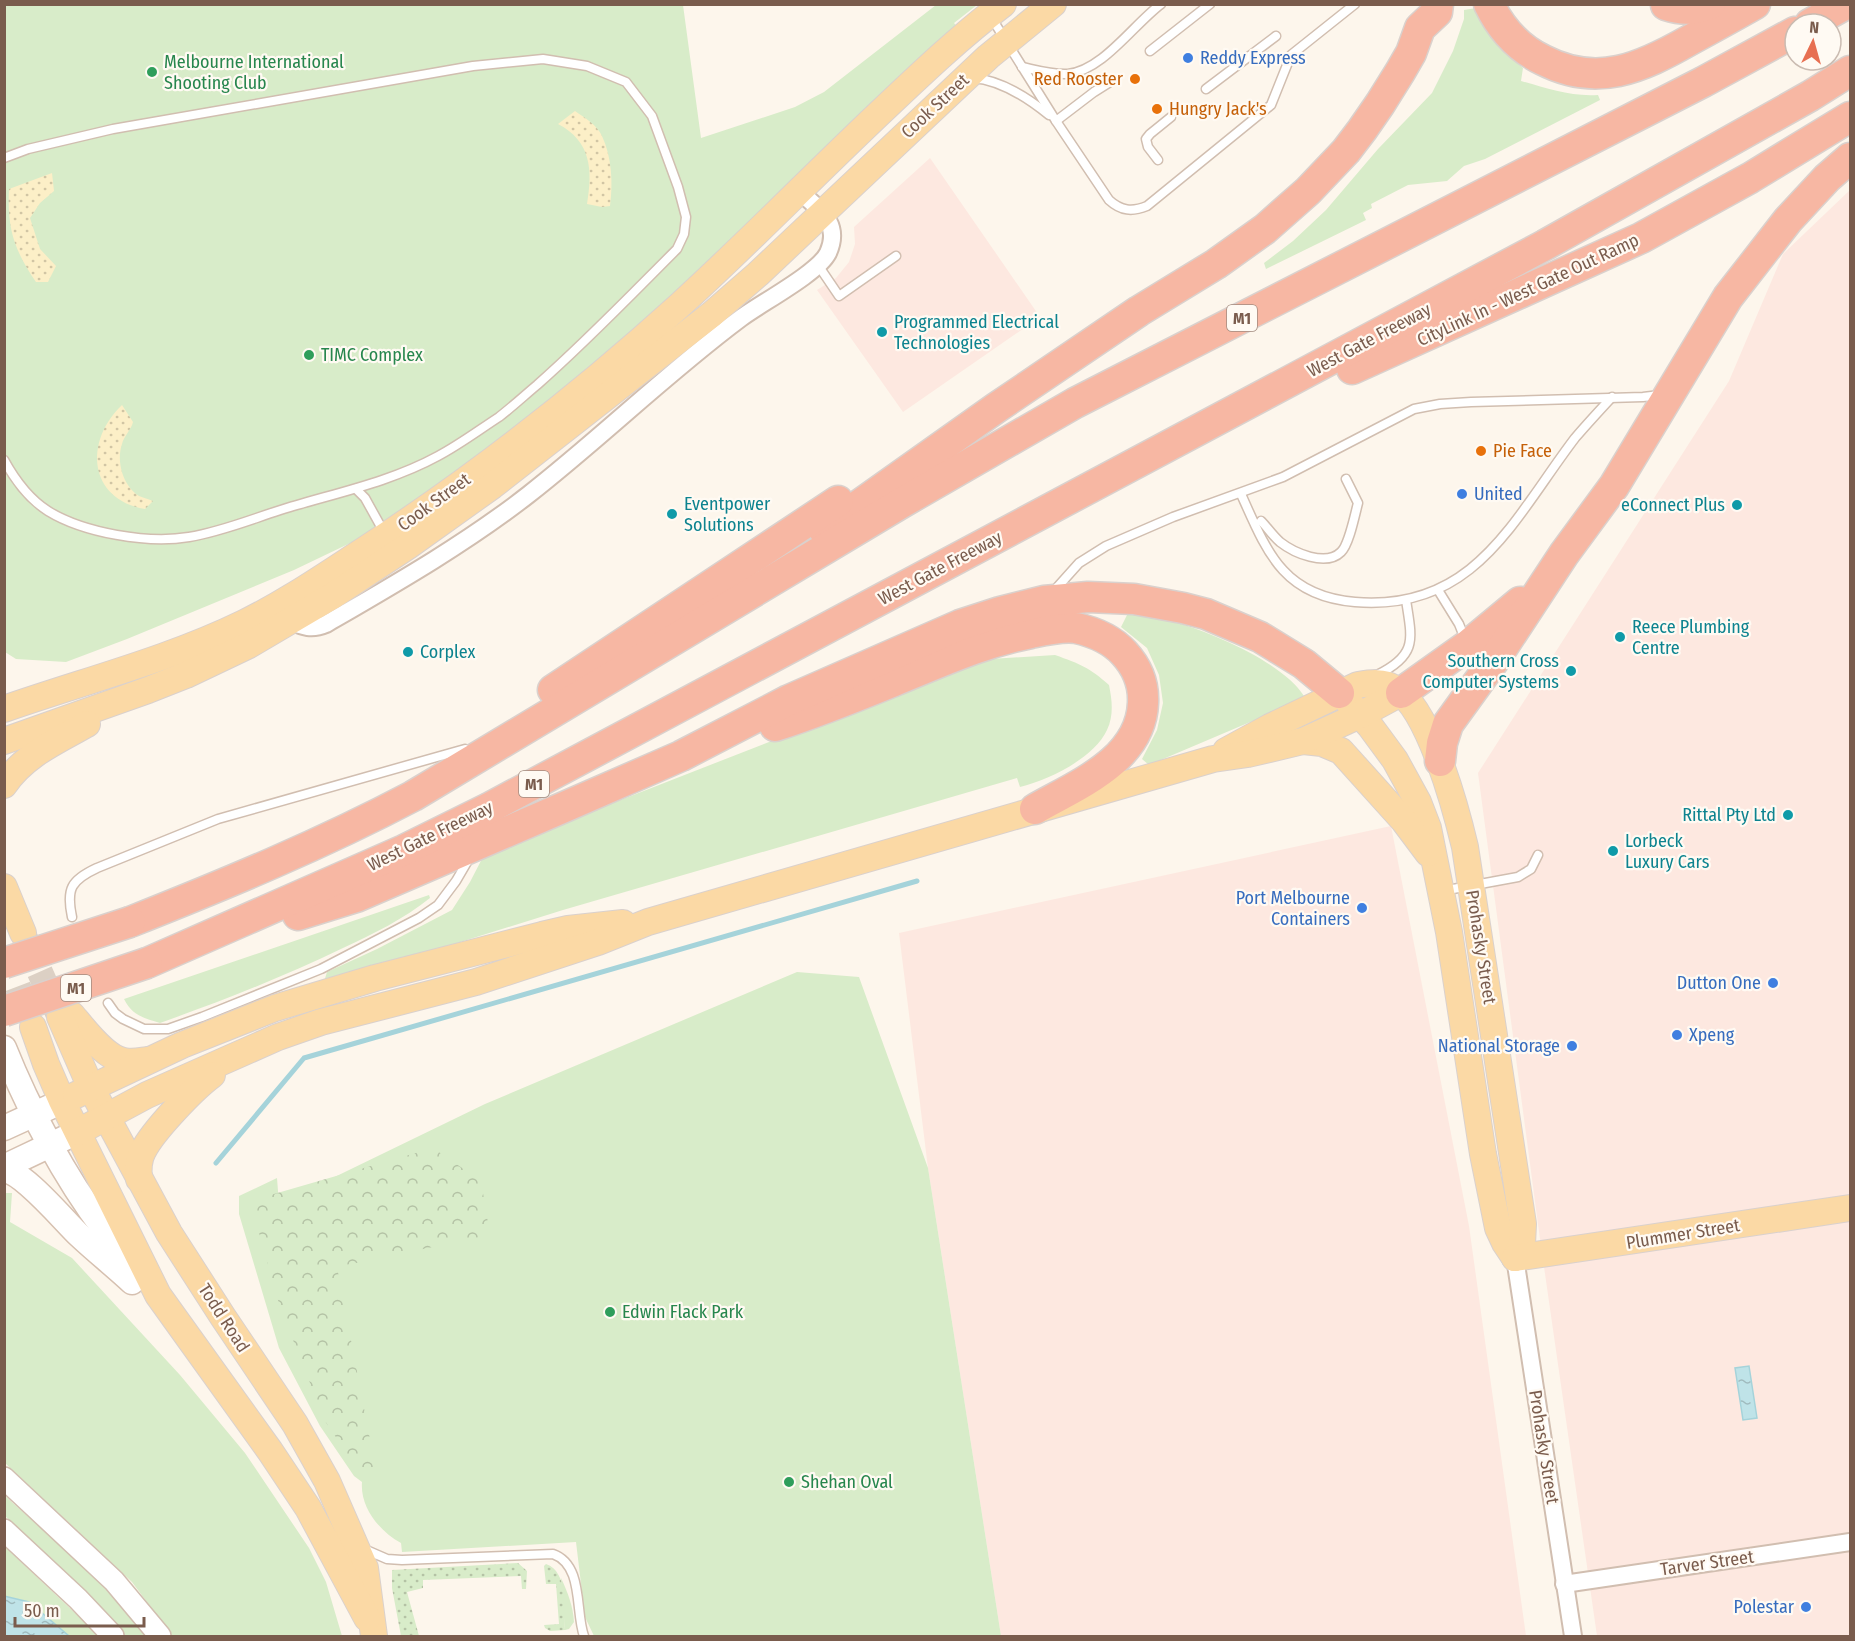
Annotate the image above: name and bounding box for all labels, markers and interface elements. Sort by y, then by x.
north arrow [1783,12,1843,72]
text: N [1809,18,1820,37]
place label: Reddy Express [1200,47,1306,69]
place label: Melbourne International Shooting Club [164,51,344,94]
marker: Reddy Express [1181,51,1195,65]
marker: Melbourne International Shooting Club [145,65,159,79]
place label: Red Rooster [1034,68,1124,90]
street label: Cook Street [897,69,974,143]
marker: Red Rooster [1128,72,1142,86]
place label: Hungry Jack's [1169,98,1267,120]
marker: Hungry Jack's [1150,102,1164,116]
street label: CityLink In - West Gate Out Ramp [1414,229,1642,351]
street label: West Gate Freeway [1303,298,1435,382]
road number: M1 [1227,305,1257,331]
place label: Programmed Electrical Technologies [894,311,1059,354]
marker: Programmed Electrical Technologies [875,325,889,339]
place label: TIMC Complex [321,344,423,366]
marker: TIMC Complex [302,348,316,362]
place label: Pie Face [1493,440,1552,462]
marker: Pie Face [1474,444,1488,458]
street label: Cook Street [393,468,475,536]
place label: United [1474,483,1523,505]
marker: United [1455,487,1469,501]
place label: Eventpower Solutions [684,493,771,536]
place label: eConnect Plus [1621,494,1725,516]
marker: eConnect Plus [1730,498,1744,512]
marker: Eventpower Solutions [665,507,679,521]
street label: West Gate Freeway [874,526,1006,610]
place label: Reece Plumbing Centre [1632,616,1750,659]
marker: Reece Plumbing Centre [1613,630,1627,644]
place label: Corplex [420,641,476,663]
marker: Corplex [401,645,415,659]
place label: Southern Cross Computer Systems [1423,650,1559,693]
marker: Southern Cross Computer Systems [1564,664,1578,678]
road number: M1 [519,771,549,797]
street label: West Gate Freeway [364,796,496,876]
place label: Rittal Pty Ltd [1682,804,1776,826]
marker: Rittal Pty Ltd [1781,808,1795,822]
place label: Lorbeck Luxury Cars [1625,830,1710,873]
marker: Lorbeck Luxury Cars [1606,844,1620,858]
place label: Port Melbourne Containers [1236,887,1350,930]
street label: Prohasky Street [1461,888,1501,1006]
marker: Port Melbourne Containers [1355,901,1369,915]
place label: Dutton One [1677,972,1761,994]
road number: M1 [61,975,91,1001]
marker: Dutton One [1766,976,1780,990]
place label: Xpeng [1689,1024,1735,1046]
marker: Xpeng [1670,1028,1684,1042]
place label: National Storage [1438,1035,1560,1057]
marker: National Storage [1565,1039,1579,1053]
street label: Plummer Street [1625,1214,1742,1254]
street label: Todd Road [194,1279,254,1357]
place label: Edwin Flack Park [622,1301,744,1323]
marker: Edwin Flack Park [603,1305,617,1319]
street label: Prohasky Street [1524,1388,1564,1506]
place label: Shehan Oval [801,1471,893,1493]
marker: Shehan Oval [782,1475,796,1489]
street label: Tarver Street [1659,1546,1755,1580]
scale bar [15,1590,144,1628]
place label: Polestar [1734,1596,1795,1618]
text: 50 m [24,1600,60,1622]
marker: Polestar [1799,1600,1813,1614]

